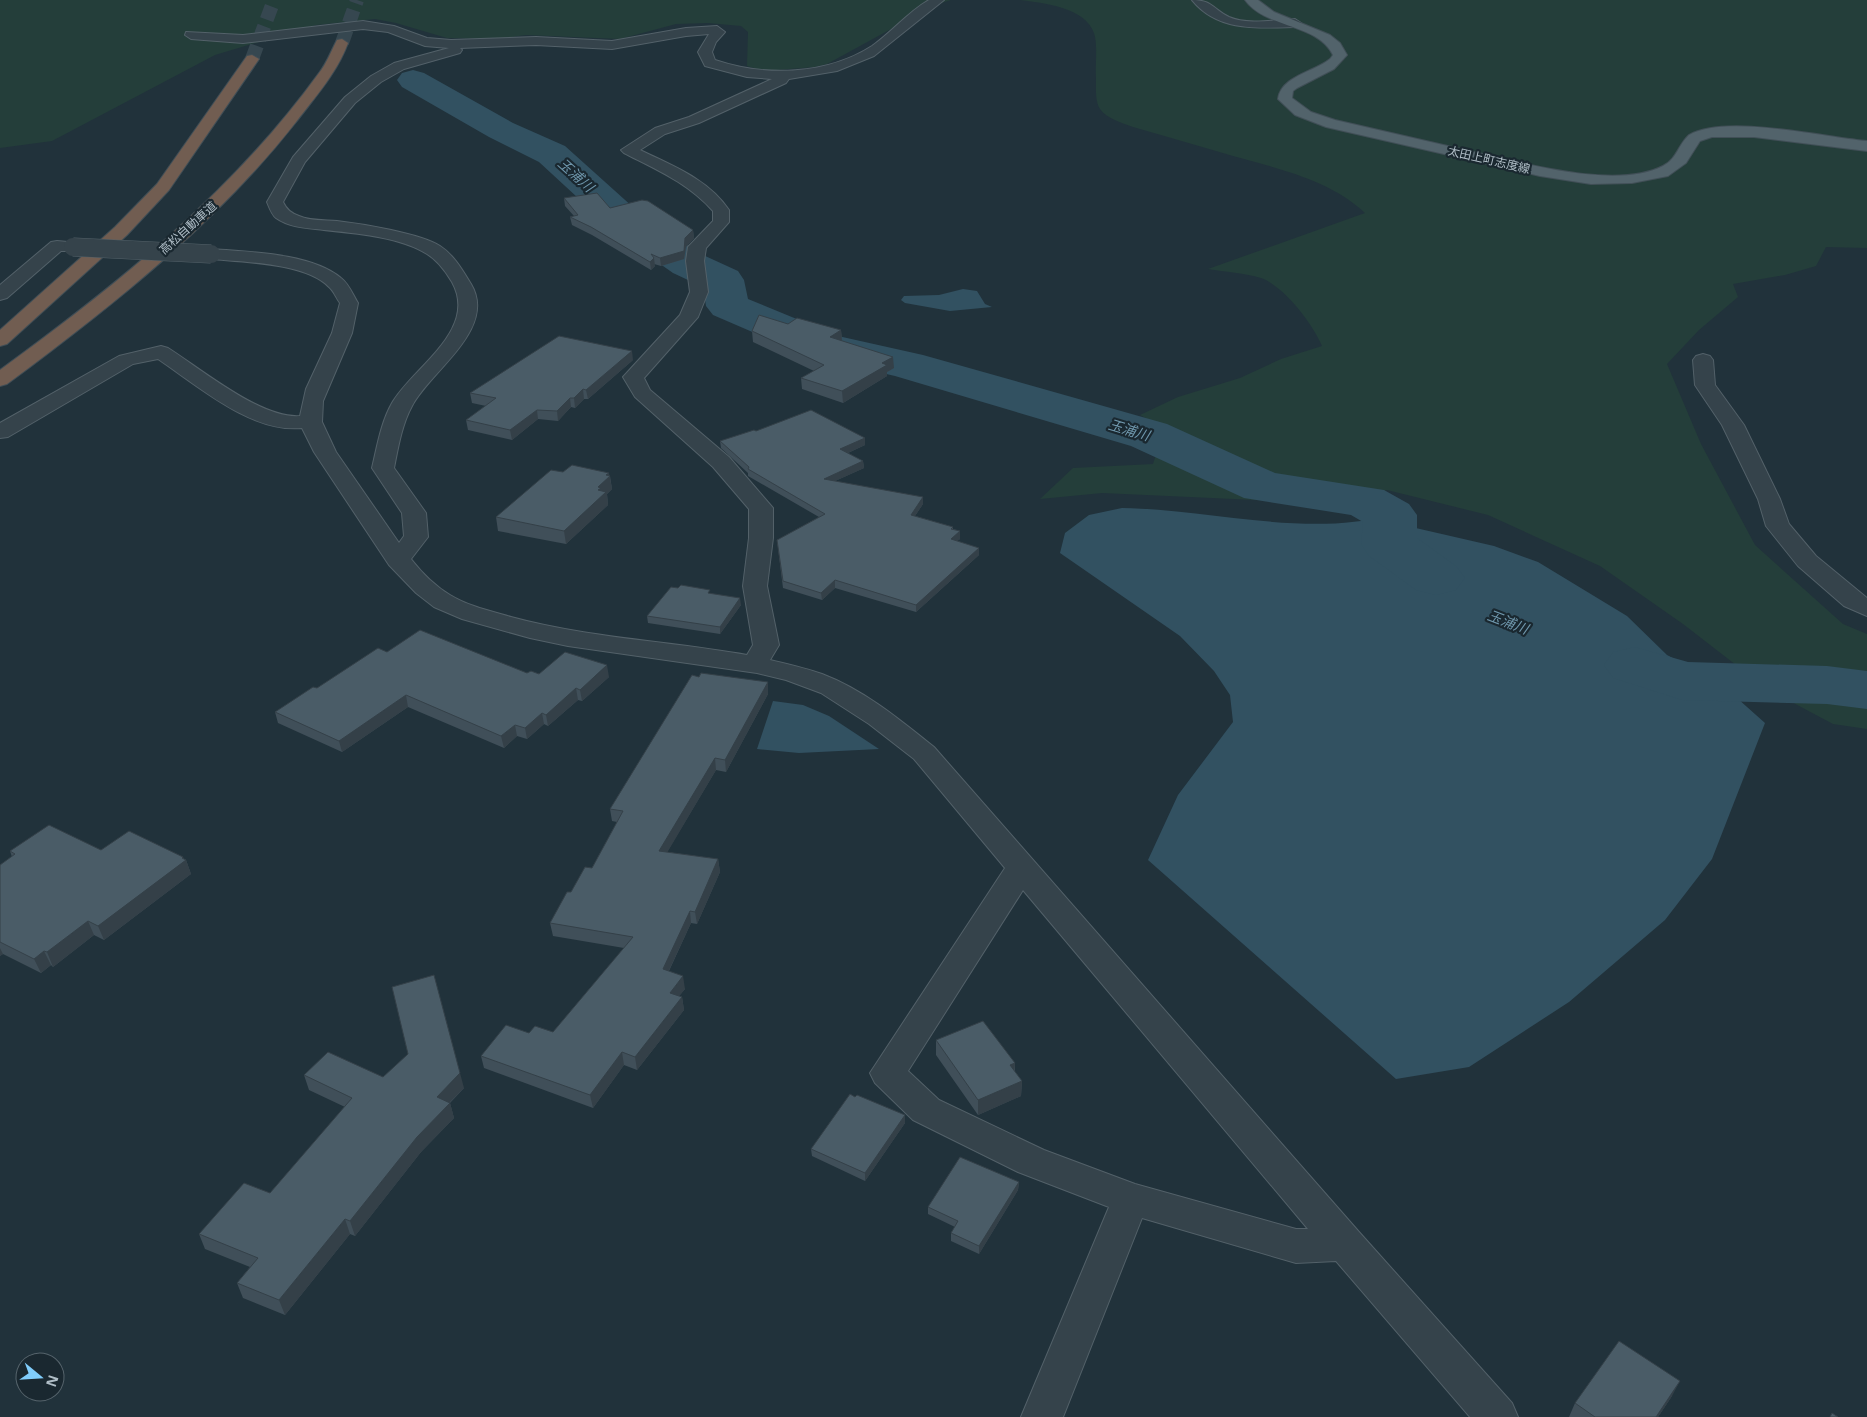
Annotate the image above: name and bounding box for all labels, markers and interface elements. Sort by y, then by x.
street label: 太田上町志度線 [1446,142,1532,177]
water label: 玉浦川 [554,154,600,197]
street label: 高松自動車道 [155,197,220,258]
water label: 玉浦川 [1106,414,1154,445]
water label: 玉浦川 [1485,605,1533,639]
north arrow [15,1352,65,1402]
text: N [42,1373,64,1390]

